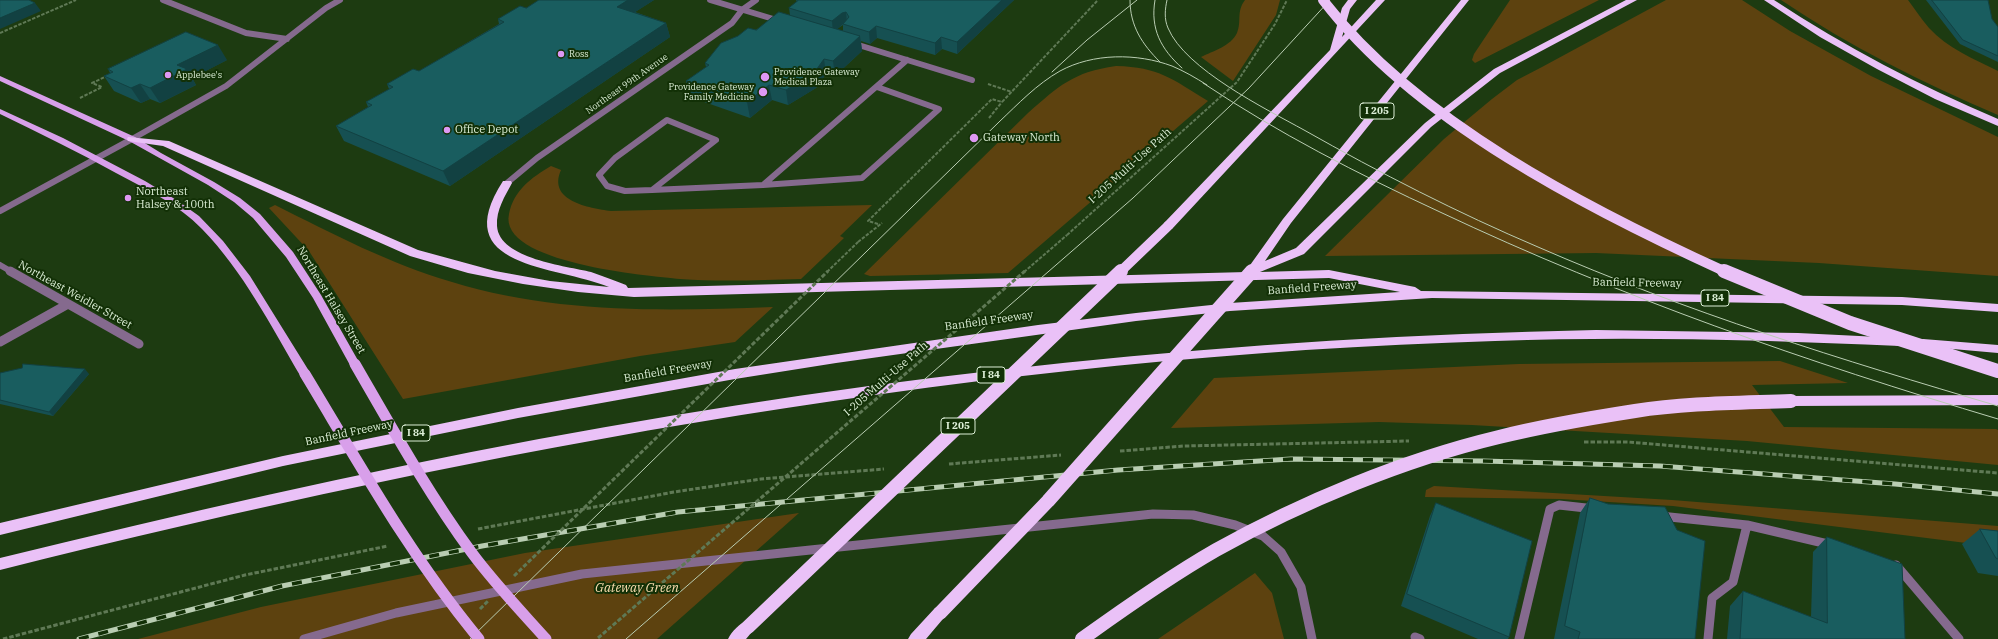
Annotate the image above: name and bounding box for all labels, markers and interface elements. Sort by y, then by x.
marker: Ross [556,49,566,59]
place label: Ross [569,49,589,59]
street label: Northeast 99th Avenue [584,52,670,116]
place label: Providence Gateway Medical Plaza [774,67,860,88]
marker: Applebee's [163,70,173,80]
place label: Applebee's [176,70,222,80]
marker: Providence Gateway Medical Plaza [759,71,771,83]
place label: Providence Gateway Family Medicine [668,82,754,103]
marker: Providence Gateway Family Medicine [757,86,769,98]
road number: I 205 [1360,103,1394,119]
place label: Office Depot [455,123,518,137]
marker: Office Depot [442,125,452,135]
street label: I-205 Multi-Use Path [1086,125,1174,207]
place label: Gateway North [983,131,1060,145]
marker: Gateway North [968,132,980,144]
place label: Northeast Halsey & 100th [136,185,215,211]
marker: Northeast Halsey & 100th [123,193,133,203]
street label: Northeast Halsey Street [294,244,368,356]
street label: Northeast Weidler Street [16,258,134,332]
street label: Banfield Freeway [1592,276,1682,290]
street label: Banfield Freeway [1267,278,1357,298]
road number: I 84 [1701,290,1729,306]
street label: Banfield Freeway [944,308,1034,334]
street label: I-205 Multi-Use Path [841,339,931,419]
street label: Banfield Freeway [623,357,713,385]
road number: I 84 [977,367,1005,383]
street label: Banfield Freeway [304,417,394,449]
road number: I 205 [941,418,975,434]
road number: I 84 [402,425,430,441]
park label: Gateway Green [595,580,679,596]

